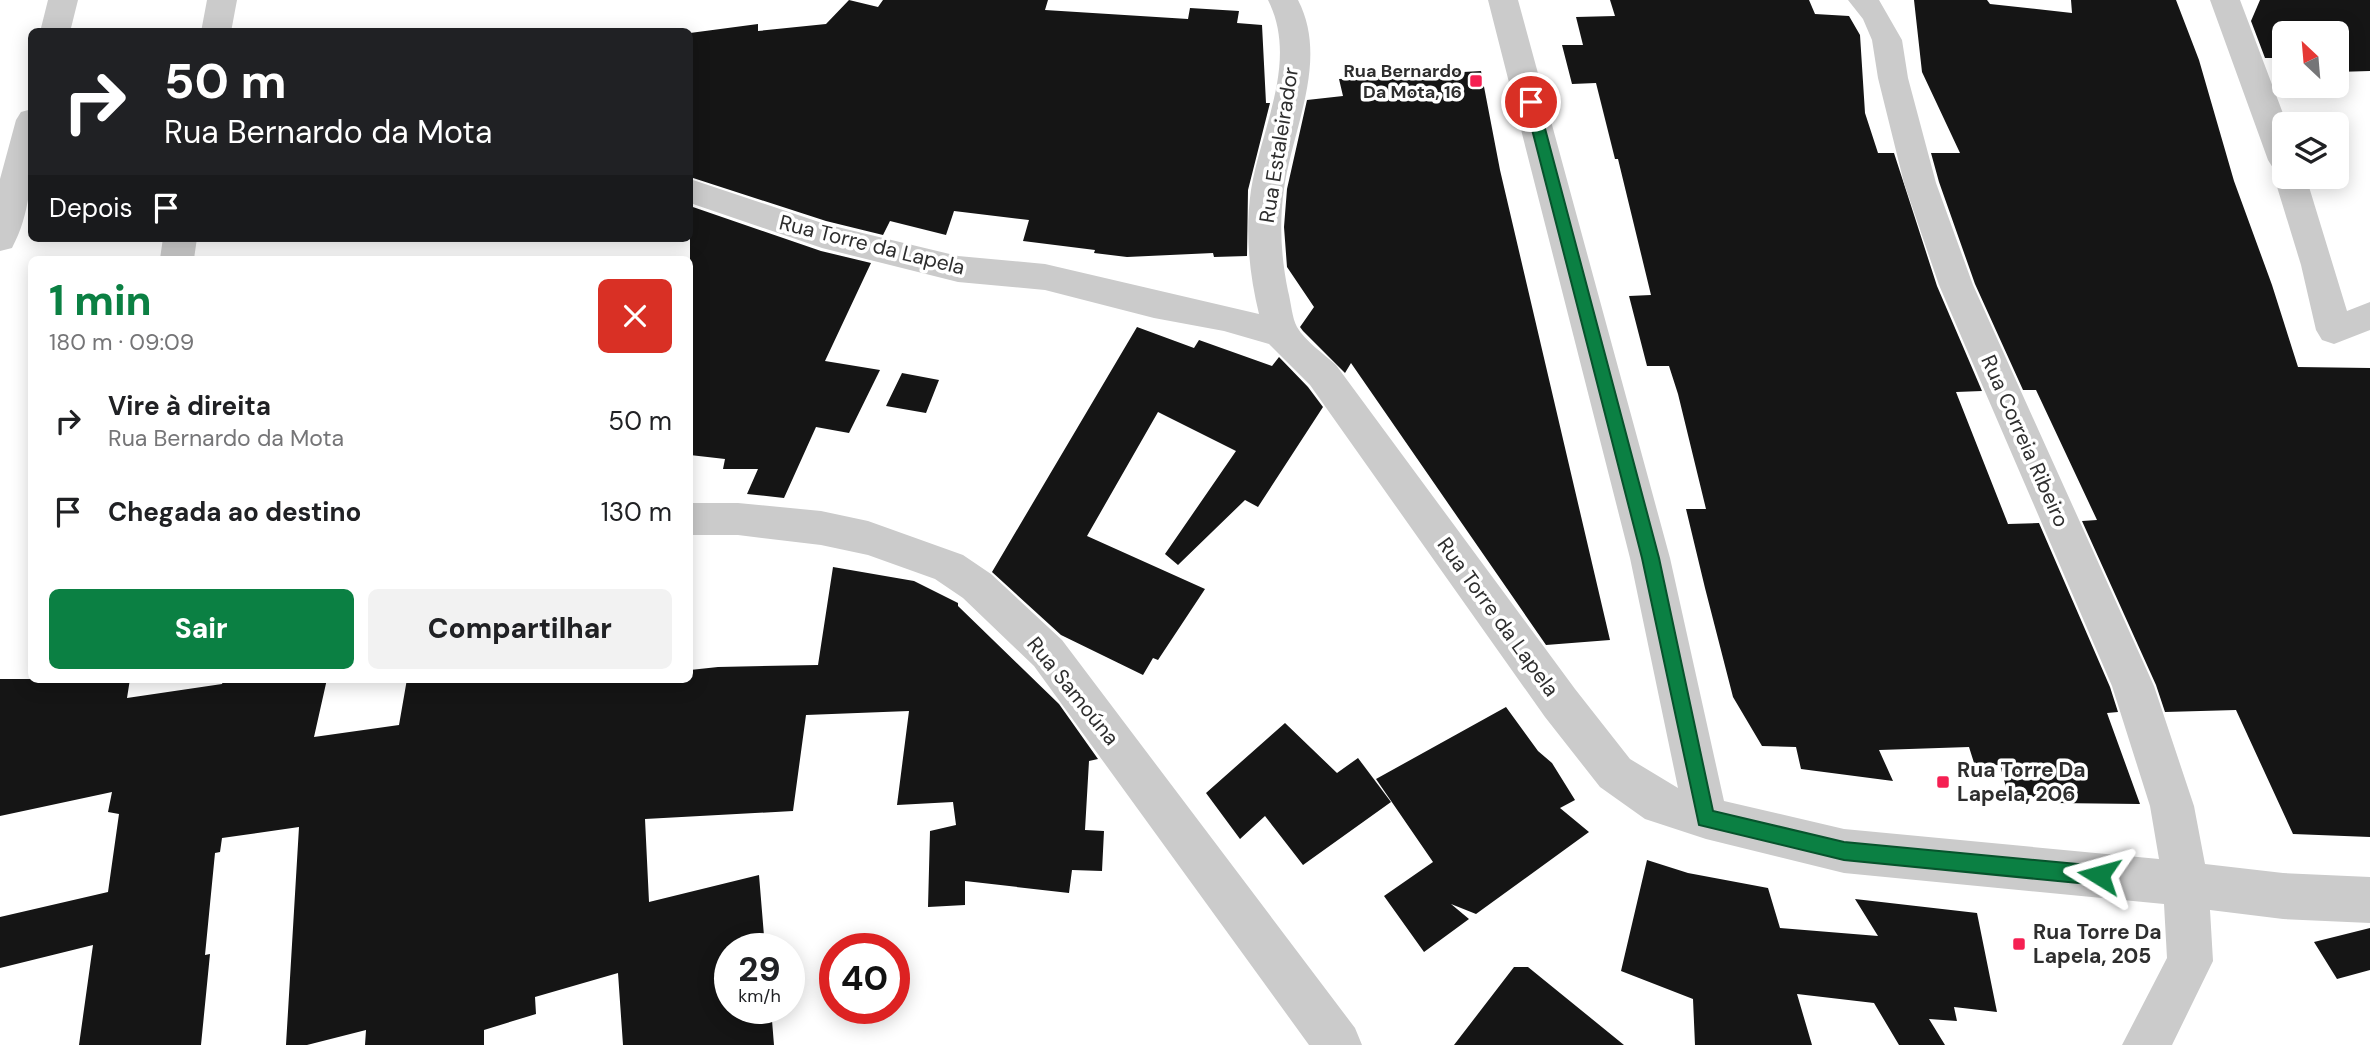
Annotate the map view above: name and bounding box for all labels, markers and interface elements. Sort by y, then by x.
north arrow [2272,21,2348,98]
map controls [2272,21,2349,189]
text: 50 m [164,49,287,113]
icon: right [49,56,140,147]
place label: Rua Bernardo Da Mota, 16 [1343,59,1462,104]
street label: Rua Estaleirador [1253,65,1305,225]
pin [1501,72,1561,132]
marker: Rua Bernardo Da Mota, 16 [1468,73,1484,89]
icon: arrive [1512,83,1550,121]
text: Rua Bernardo da Mota [164,111,492,153]
button: layers [2272,112,2349,189]
icon: arrive [147,189,185,227]
text: Depois [49,191,133,225]
street label: Rua Torre da Lapela [776,208,968,282]
text: 1 min [49,273,152,328]
button: close [598,279,672,353]
text: 180 m · 09:09 [49,327,194,357]
street label: Rua Correia Ribeiro [1974,351,2076,531]
text: Vire à direita [108,389,271,423]
icon: right [49,402,87,440]
text: 50 m [608,404,672,438]
text: Rua Bernardo da Mota [108,423,344,453]
icon: arrive [49,493,87,531]
text: Chegada ao destino [108,495,361,529]
text: 130 m [601,495,672,529]
street label: Rua Torre da Lapela [1431,532,1565,702]
button: Sair [49,589,354,669]
button: Compartilhar [368,589,672,669]
street label: Rua Samoúna [1021,631,1125,751]
place label: Rua Torre Da Lapela, 206 [1957,756,2086,808]
marker: Rua Torre Da Lapela, 206 [1935,774,1951,790]
position arrow [2062,838,2136,912]
place label: Rua Torre Da Lapela, 205 [2033,918,2162,970]
speed limit sign: 40 [819,933,910,1024]
marker: Rua Torre Da Lapela, 205 [2011,936,2027,952]
text: 29 [738,946,781,992]
text: km/h [738,984,781,1008]

